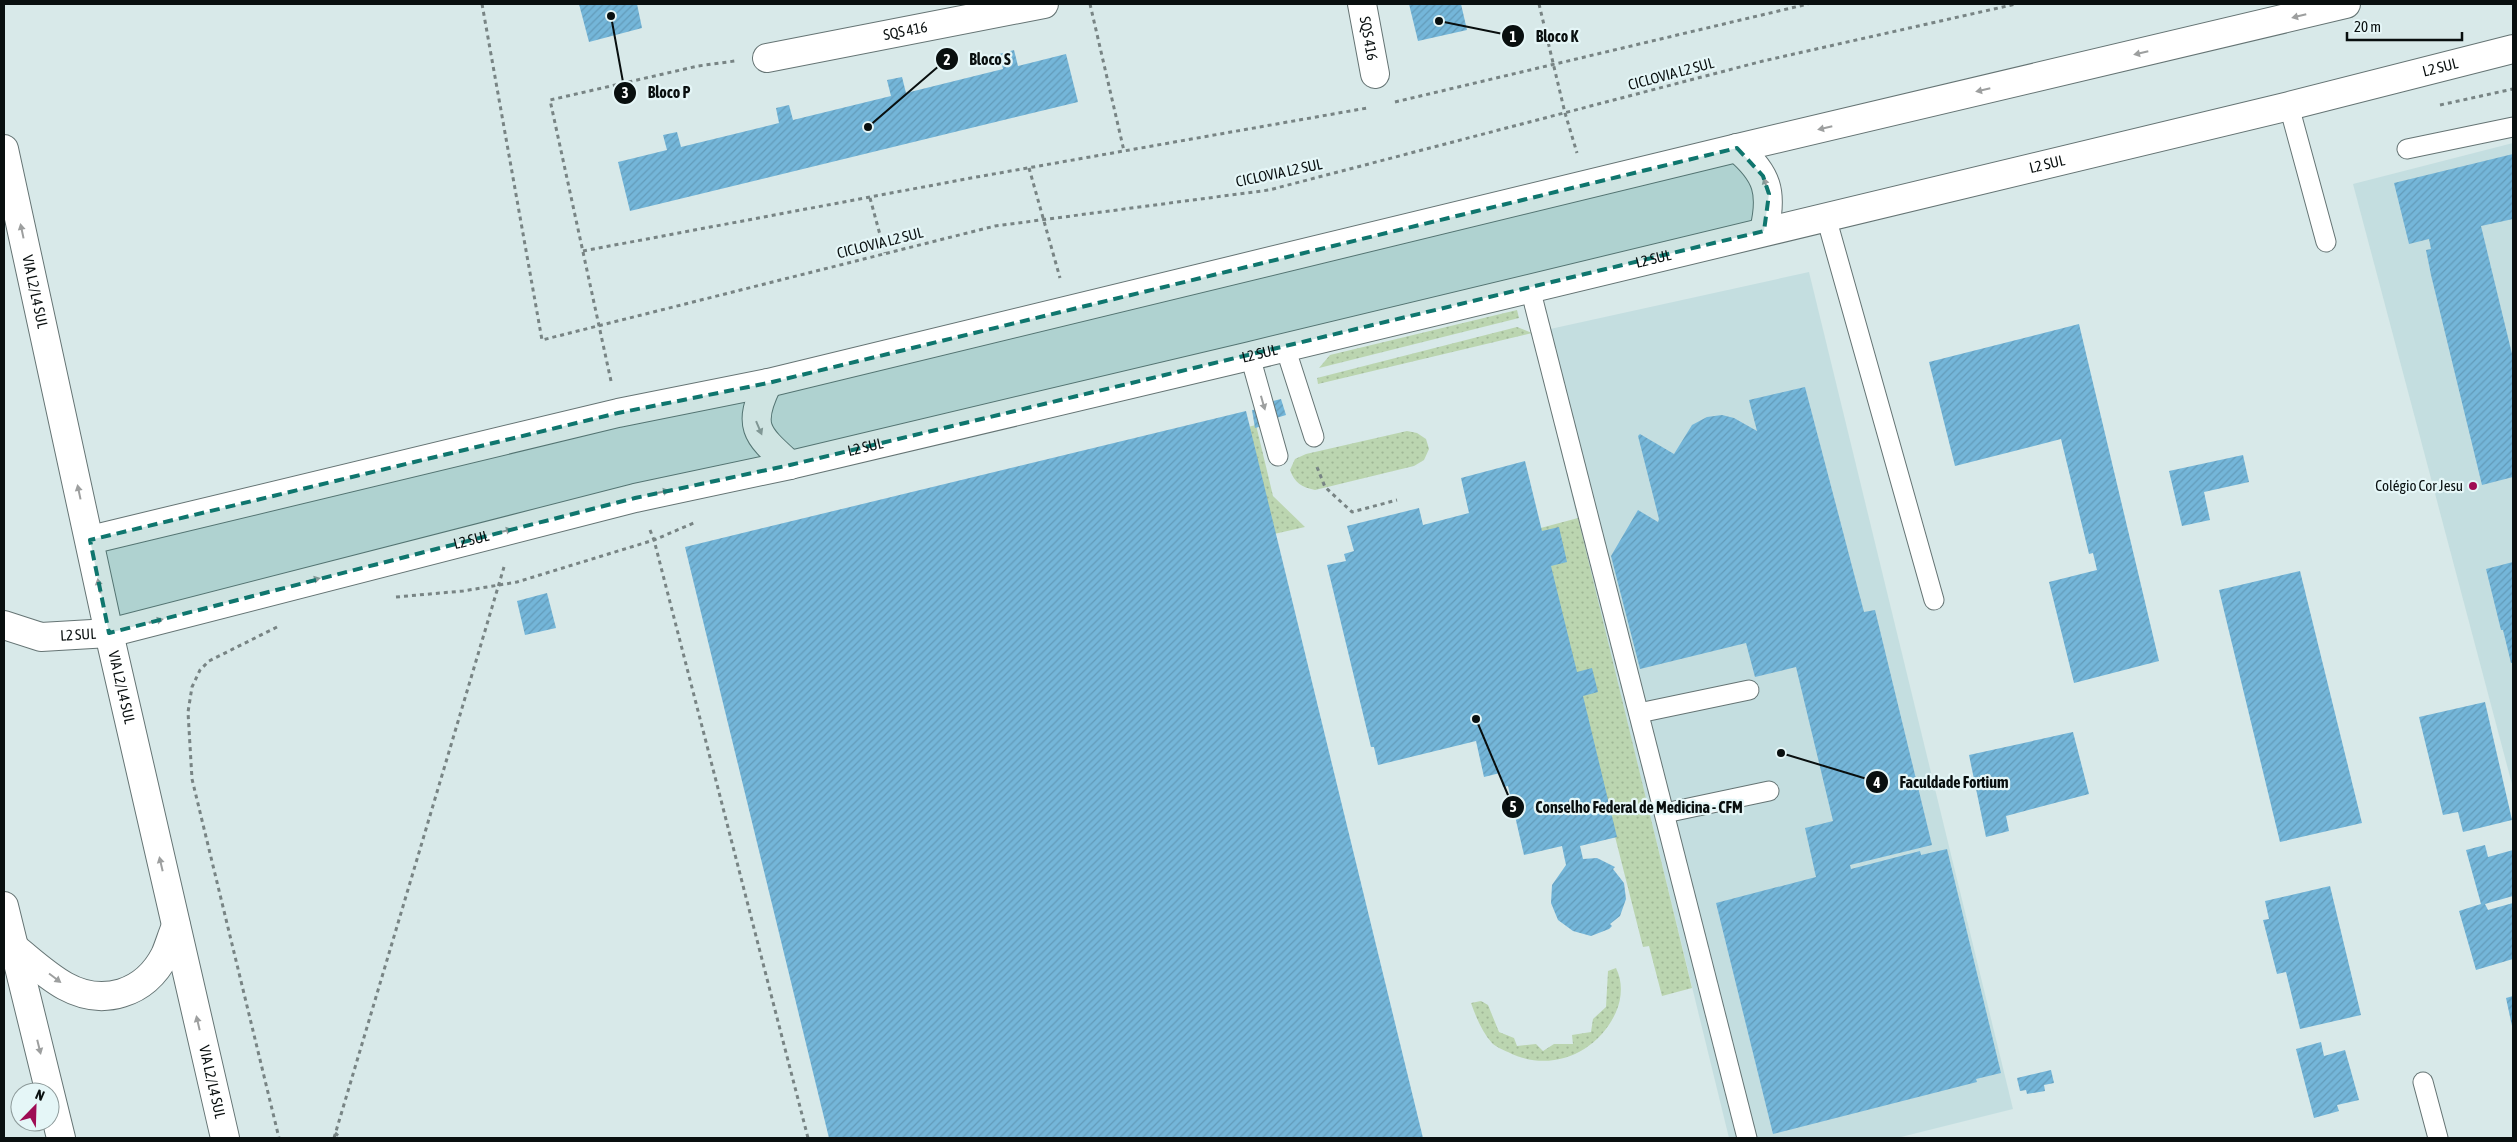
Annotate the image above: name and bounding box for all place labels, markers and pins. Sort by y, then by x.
callout: Bloco K [1501,21,1588,52]
callout: Bloco S [935,44,1021,75]
callout: Bloco P [613,77,700,108]
place label: Colégio Cor Jesu [2375,477,2463,494]
marker: Colégio Cor Jesu [2467,480,2479,492]
callout: Faculdade Fortium [1865,767,2019,798]
callout: Conselho Federal de Medicina - CFM [1501,792,1753,823]

